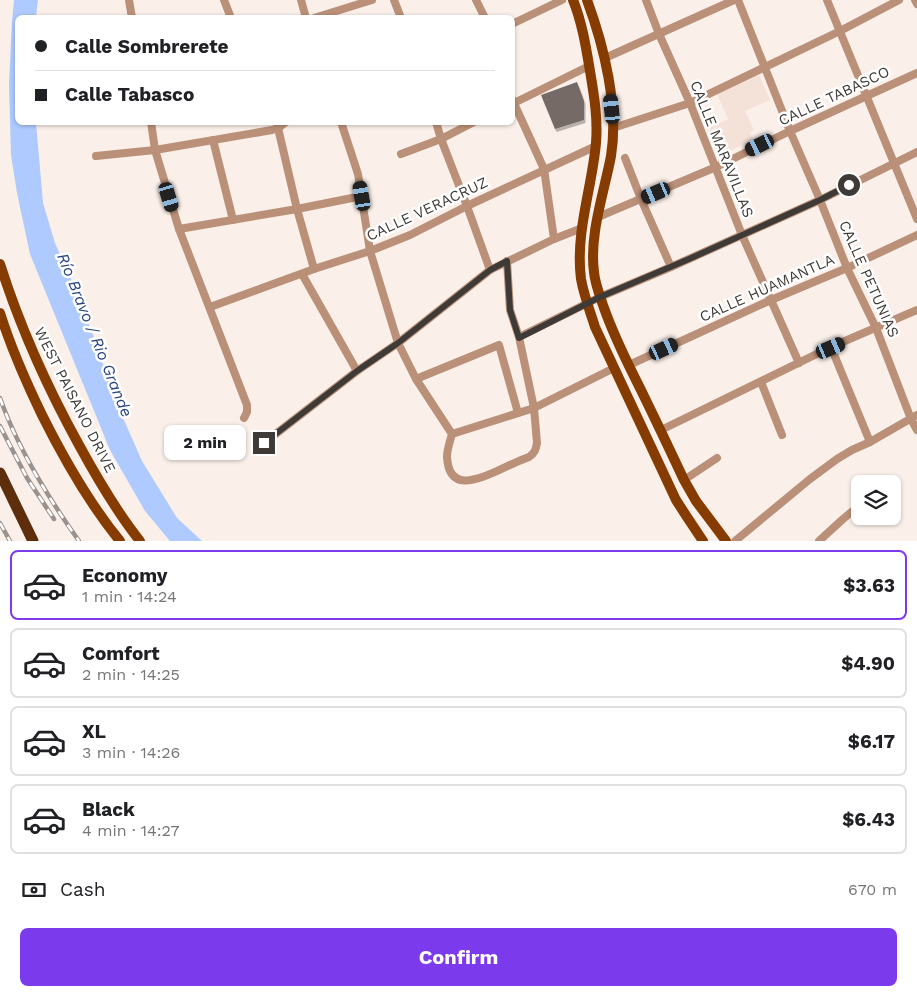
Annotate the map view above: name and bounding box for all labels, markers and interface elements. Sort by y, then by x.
text: Calle Sombrerete [65,35,229,58]
street label: CALLE TABASCO [776,62,892,130]
street label: CALLE MARAVILLAS [686,78,758,220]
text: Calle Tabasco [65,83,194,106]
car [602,93,621,125]
car [743,132,776,158]
street label: CALLE VERACRUZ [364,173,490,245]
route start [838,174,860,196]
car [157,180,180,214]
car [352,180,371,212]
car [639,180,672,206]
street label: CALLE PETUNIAS [835,218,903,340]
water label: Río Bravo / Rio Grande [53,250,137,420]
street label: CALLE HUAMANTLA [697,250,837,326]
street label: WEST PAISANO DRIVE [30,324,120,476]
car [814,335,847,361]
car [647,336,680,362]
callout: 2 min [164,426,246,460]
route end [253,432,275,454]
text: 2 min [183,433,227,452]
map controls [851,475,901,525]
button: layers [851,475,901,525]
icon: car [22,563,67,608]
text: Economy [82,564,167,587]
text: $3.63 [843,574,895,597]
text: 1 min · 14:24 [82,587,177,606]
icon: car [22,641,67,686]
text: Comfort [82,642,160,665]
text: $4.90 [841,652,895,675]
text: 2 min · 14:25 [82,665,180,684]
icon: car [22,719,67,764]
text: XL [82,720,106,743]
text: $6.17 [848,730,895,753]
text: 3 min · 14:26 [82,743,180,762]
icon: car [22,797,67,842]
text: Black [82,798,135,821]
text: $6.43 [842,808,895,831]
text: 4 min · 14:27 [82,821,180,840]
icon: cash [20,876,48,904]
text: Cash [60,878,106,901]
text: 670 m [848,880,897,899]
button: Confirm [20,928,897,986]

